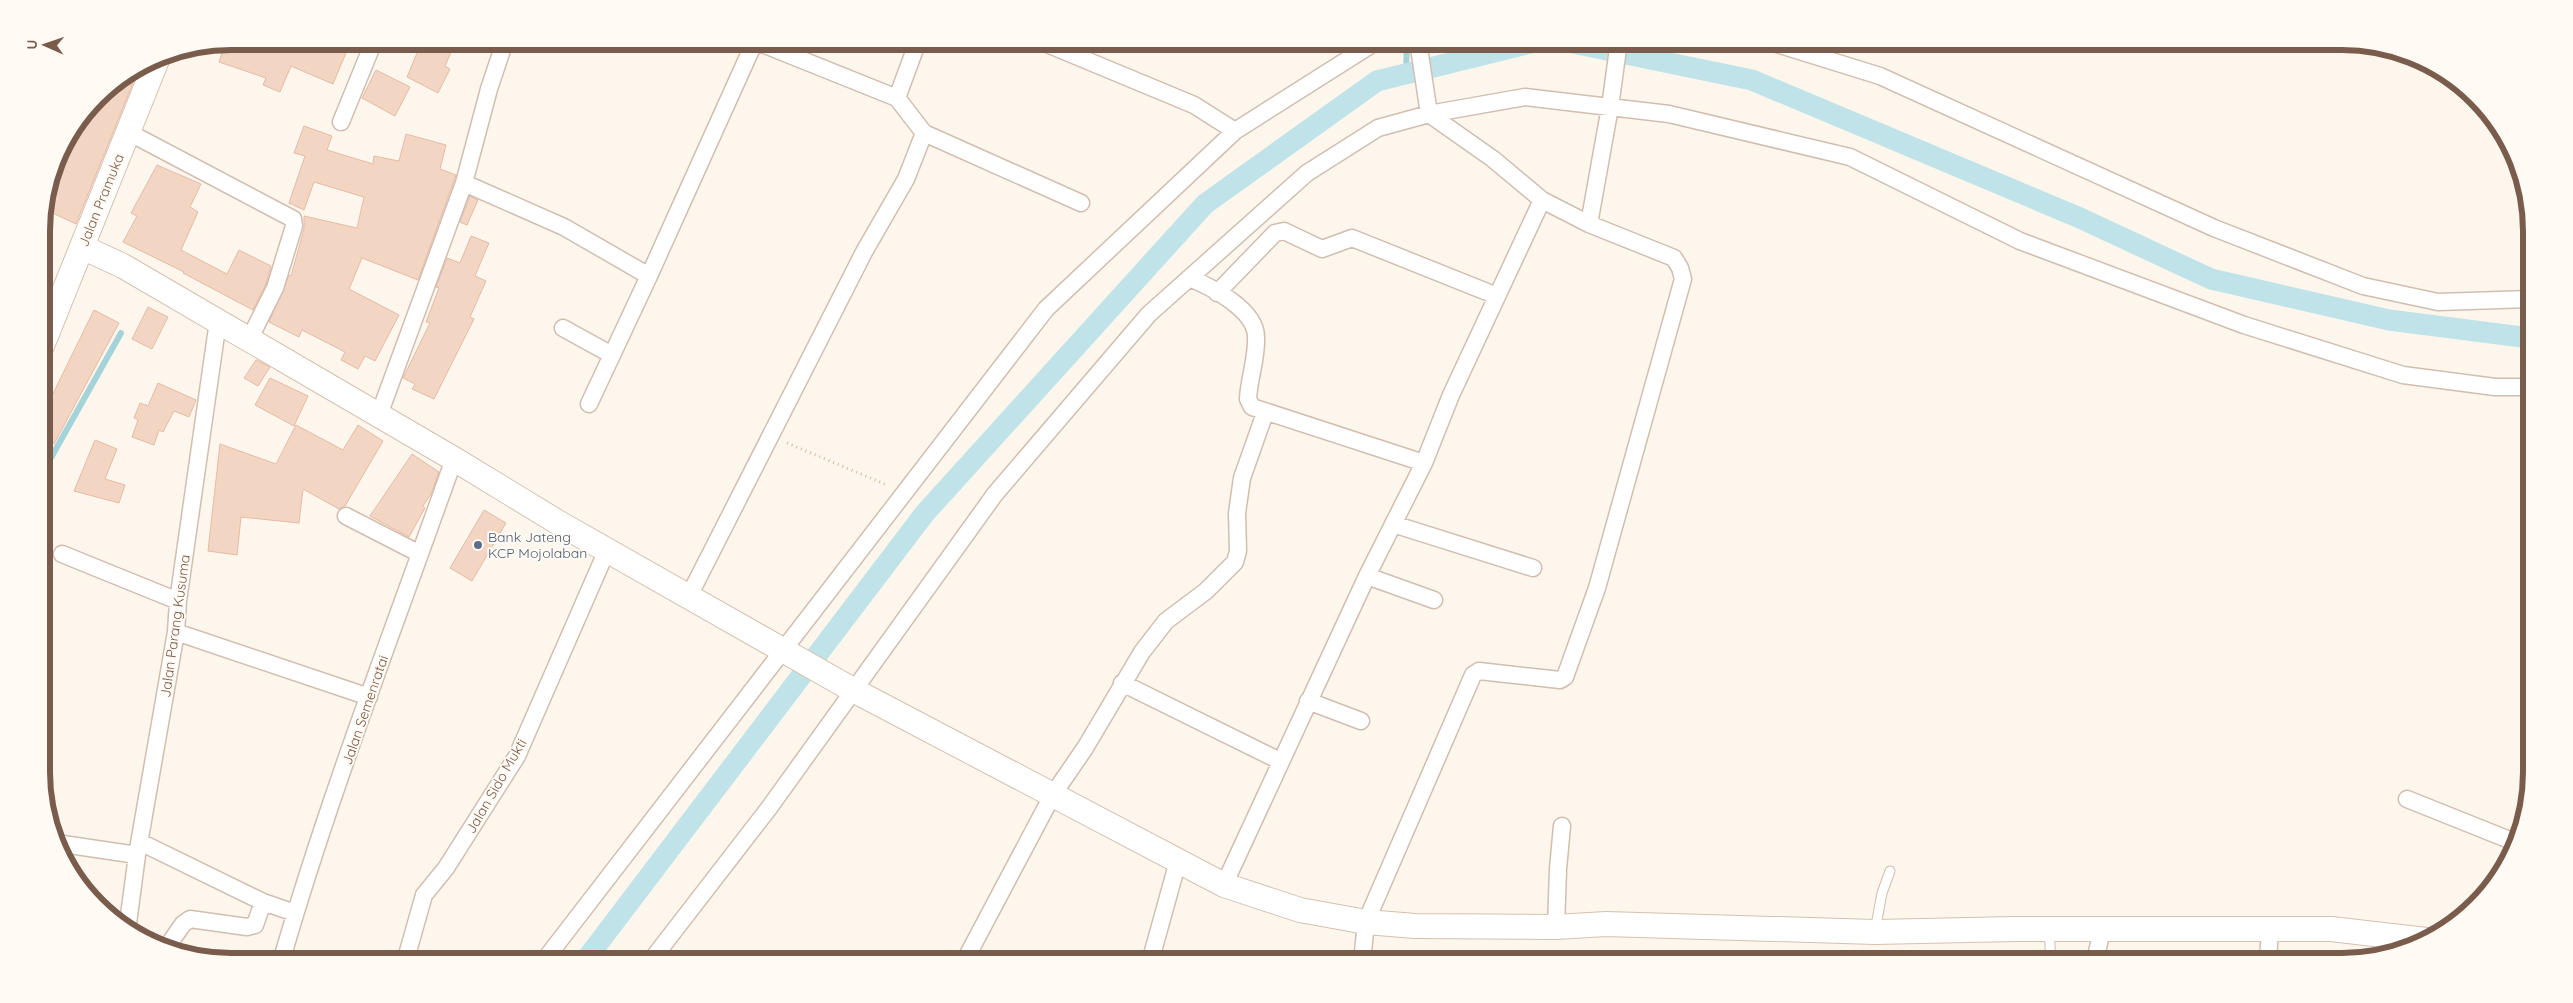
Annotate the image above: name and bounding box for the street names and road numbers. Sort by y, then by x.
street label: Jalan Pramuka [74,151,128,249]
street label: Jalan Parang Kusuma [156,553,194,699]
street label: Jalan Semenratai [338,653,392,767]
street label: Jalan Sido Mukti [462,735,530,837]

